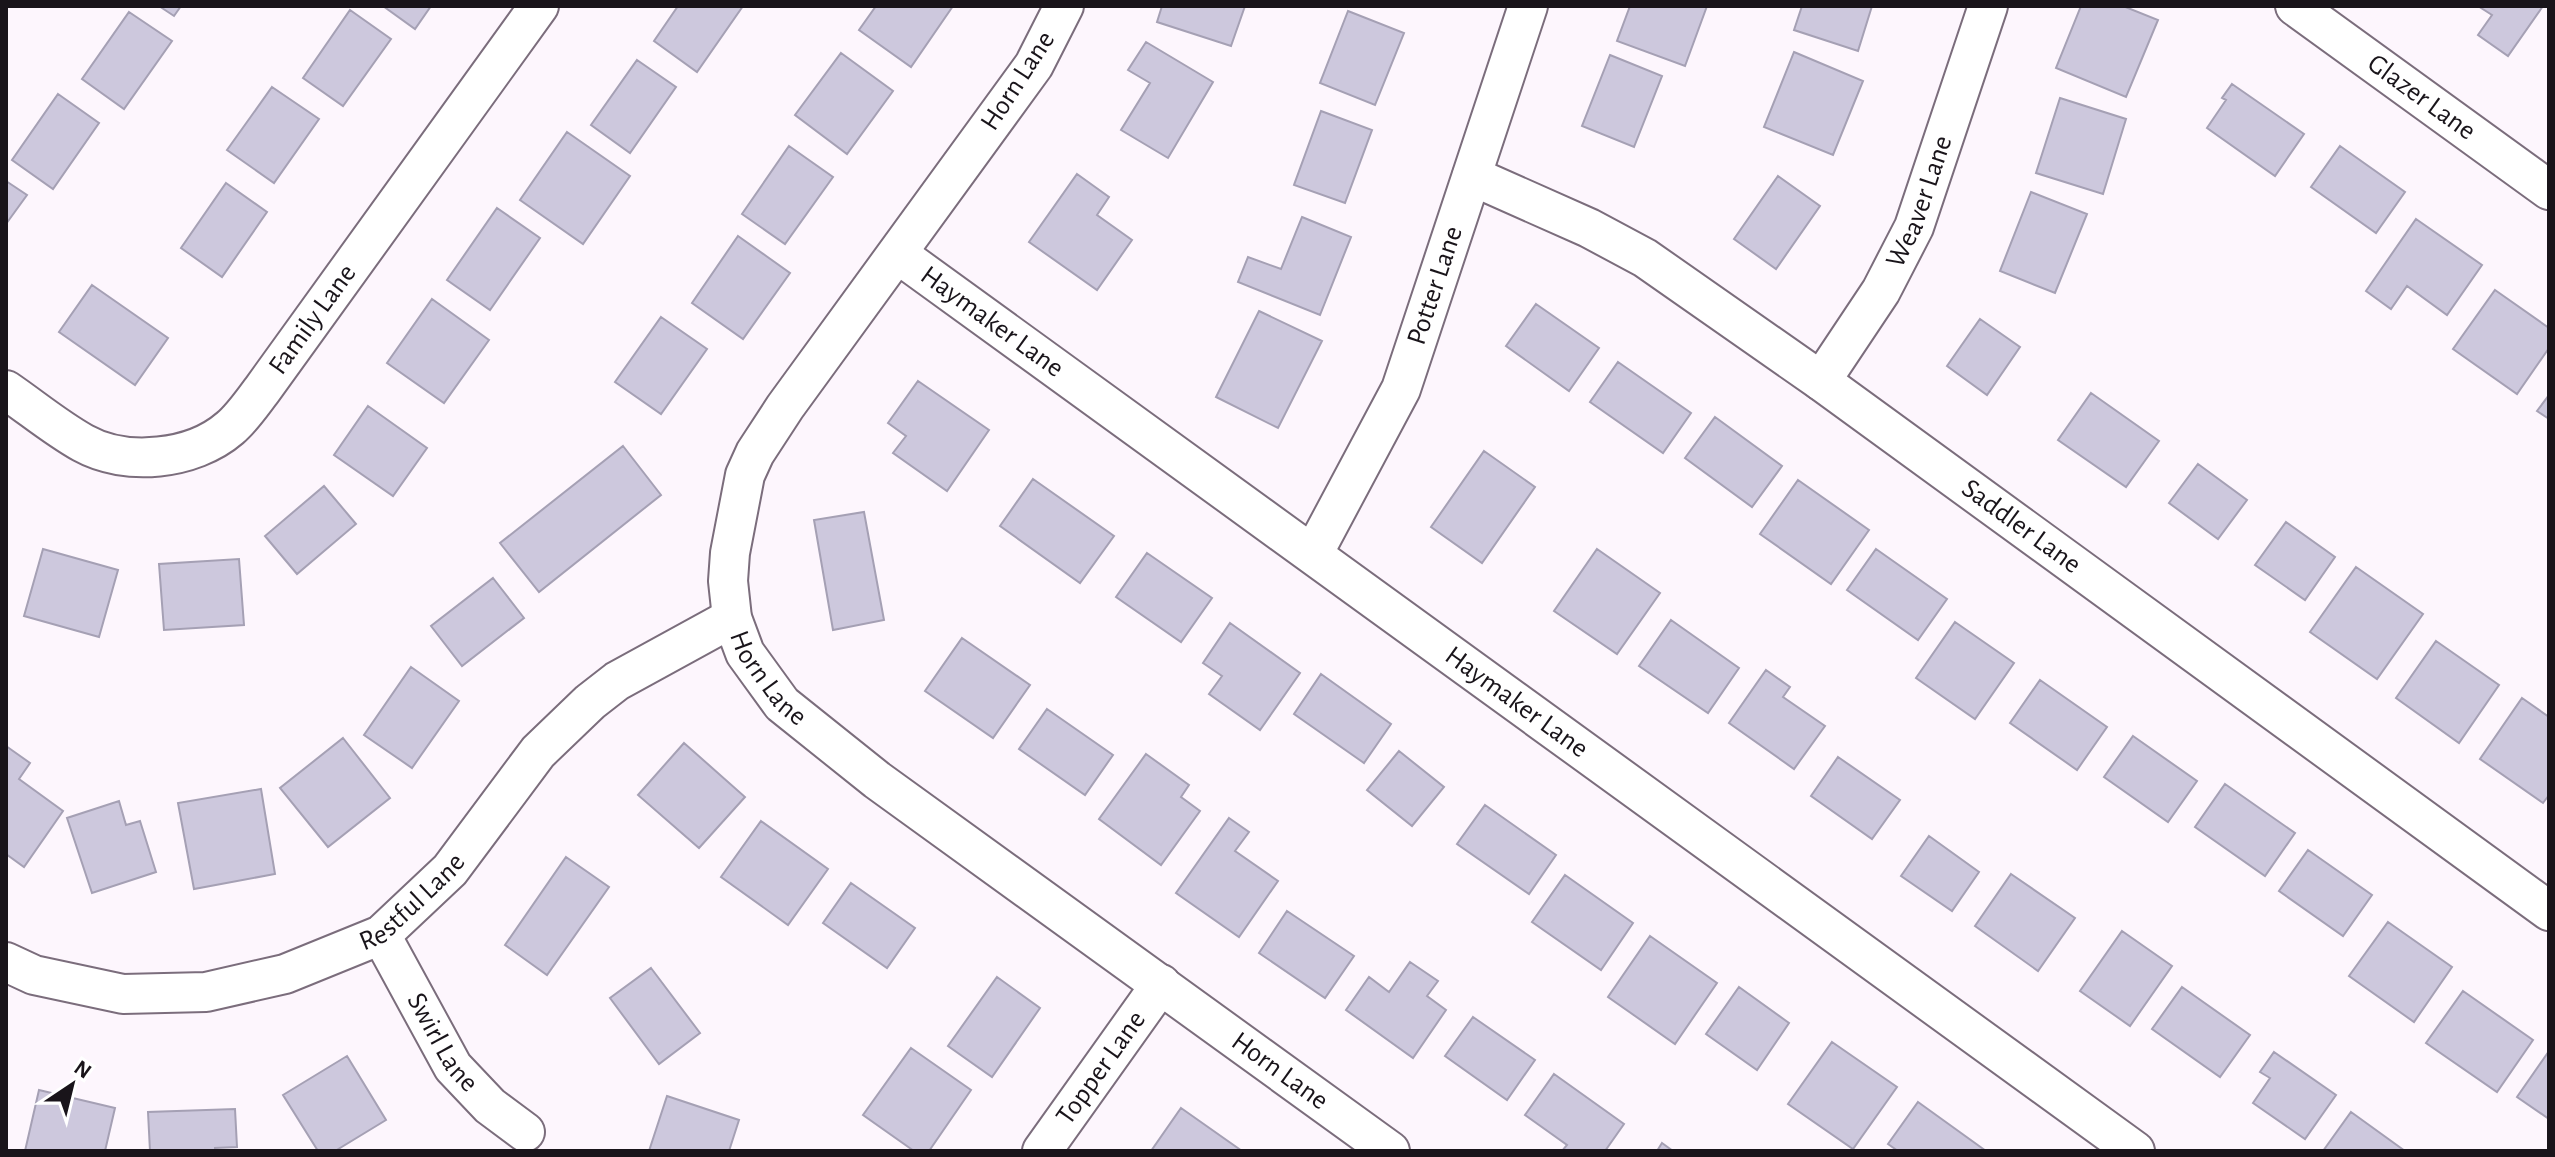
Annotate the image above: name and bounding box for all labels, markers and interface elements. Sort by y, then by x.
street label: Horn Lane [976,26,1060,136]
street label: Glazer Lane [2362,49,2480,146]
street label: Weaver Lane [1882,132,1958,272]
street label: Potter Lane [1403,223,1468,348]
street label: Family Lane [264,259,362,380]
street label: Haymaker Lane [915,261,1069,383]
street label: Saddler Lane [1957,474,2086,579]
street label: Horn Lane [724,627,811,732]
street label: Haymaker Lane [1440,642,1593,763]
street label: Restful Lane [355,849,471,956]
street label: Swirl Lane [402,989,483,1098]
street label: Topper Lane [1051,1006,1151,1130]
street label: Horn Lane [1226,1027,1333,1115]
north arrow [32,1045,112,1125]
text: N [70,1056,95,1083]

